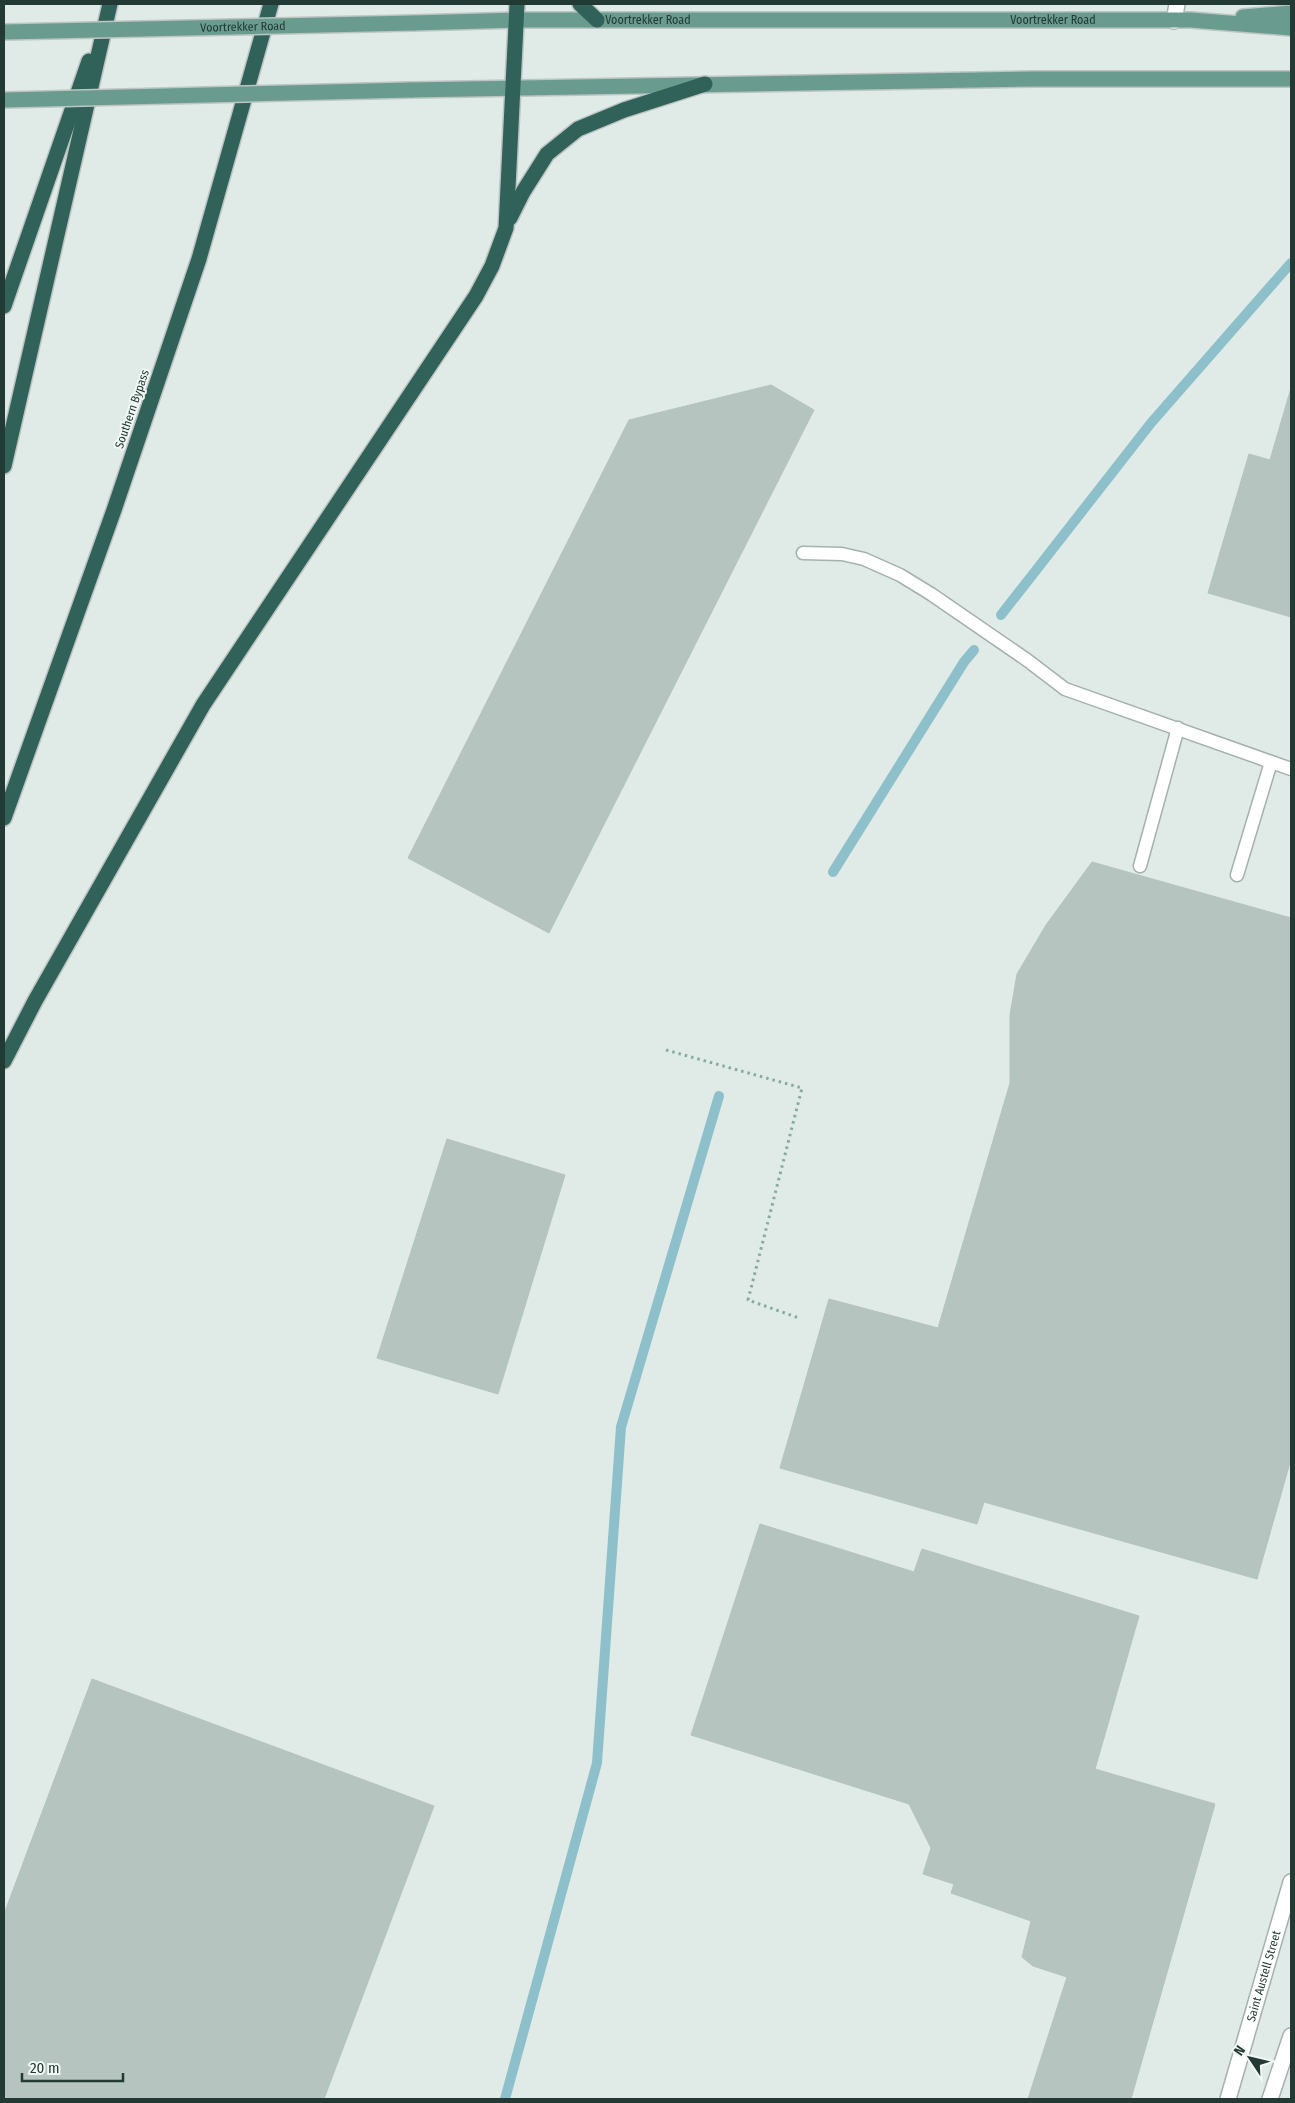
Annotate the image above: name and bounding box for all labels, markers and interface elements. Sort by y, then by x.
street label: Voortrekker Road [605,13,691,27]
street label: Voortrekker Road [1010,13,1096,27]
street label: Voortrekker Road [200,19,286,35]
street label: Southern Bypass [112,368,152,450]
street label: Saint Austell Street [1244,1929,1284,2023]
north arrow [1225,2033,1275,2083]
text: N [1230,2043,1249,2059]
scale bar [22,2050,124,2082]
text: 20 m [30,2059,60,2077]

